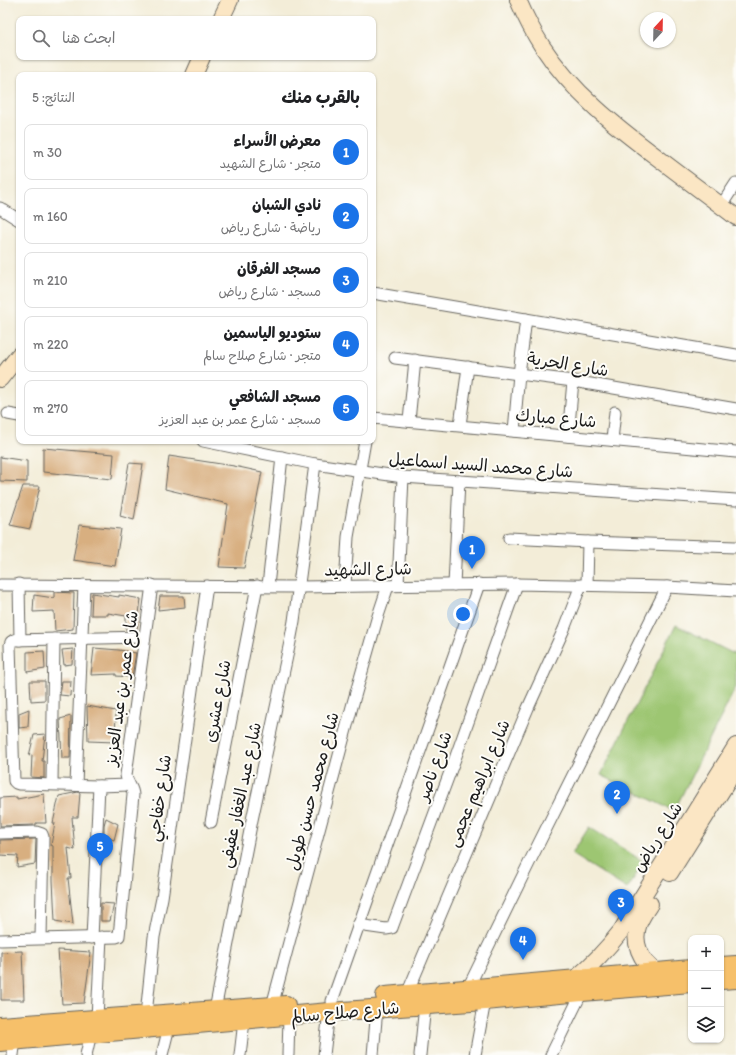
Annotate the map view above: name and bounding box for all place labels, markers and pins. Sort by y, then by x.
pin: 1 [459,536,485,569]
pin: 2 [604,781,630,814]
pin: 5 [87,833,113,866]
pin: 3 [608,889,634,922]
pin: 4 [510,927,536,960]

